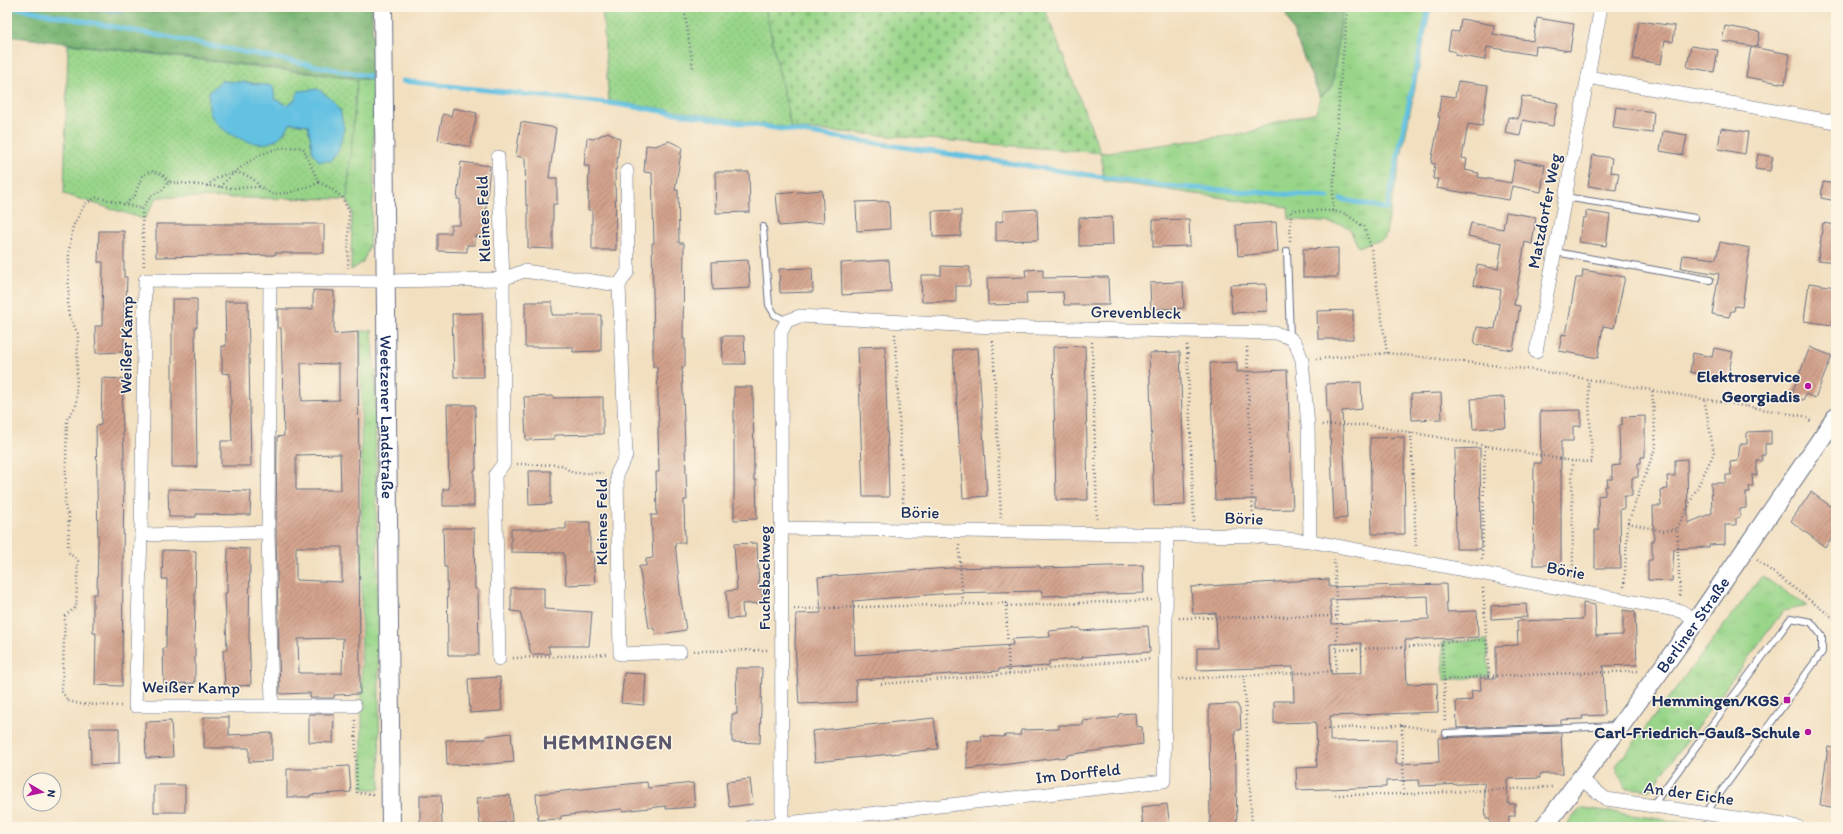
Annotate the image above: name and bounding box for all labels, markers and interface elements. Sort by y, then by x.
street label: Matzdorfer Weg [1523,151,1565,270]
street label: Kleines Feld [471,175,495,263]
street label: Weißer Kamp [115,296,137,394]
street label: Grevenbleck [1090,301,1182,323]
street label: Weetzener Landstraße [376,335,398,499]
place label: Elektroservice Georgiadis [1697,366,1800,407]
marker: Elektroservice Georgiadis [1803,381,1813,391]
street label: Kleines Feld [591,478,611,566]
street label: Börie [900,502,940,522]
street label: Börie [1224,507,1264,529]
street label: Fuchsbachweg [754,525,774,630]
street label: Börie [1545,556,1587,584]
street label: Berliner Straße [1652,573,1734,677]
street label: Weißer Kamp [142,676,240,698]
place label: Hemmingen/KGS [1652,690,1779,711]
marker: Hemmingen/KGS [1782,695,1792,705]
place label: Carl-Friedrich-Gauß-Schule [1594,722,1800,742]
marker: Carl-Friedrich-Gauß-Schule [1803,727,1813,737]
district label: HEMMINGEN [543,729,673,754]
street label: Im Dorffeld [1034,759,1122,787]
north arrow [22,772,62,812]
street label: An der Eiche [1643,777,1735,809]
text: N [44,789,58,798]

